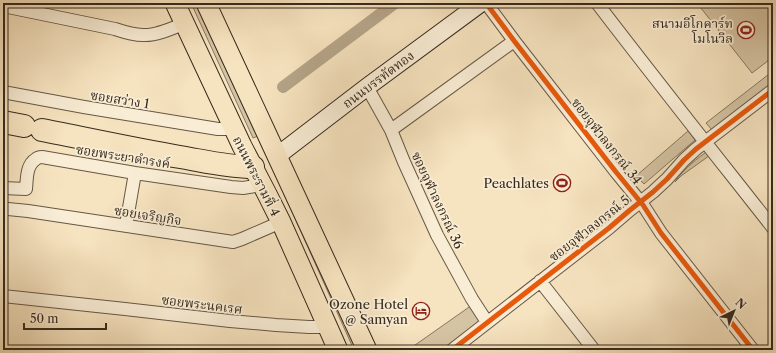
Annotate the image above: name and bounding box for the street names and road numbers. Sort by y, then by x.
street label: ถนนบรรทัดทอง [339,47,417,111]
street label: ซอยสว่าง 1 [89,86,151,112]
street label: ซอยจุฬาลงกรณ์ 34 [568,95,646,188]
street label: ถนนพระรามที่ 4 [230,133,285,219]
street label: ซอยพระยาดำรงค์ [75,141,171,171]
street label: ซอยจุฬาลงกรณ์ 36 [408,149,468,252]
street label: ซอยจุฬาลงกรณ์ 5 [546,192,633,265]
street label: ซอยเจริญกิจ [113,202,183,228]
street label: ซอยพระนคเรศ [161,291,243,317]

